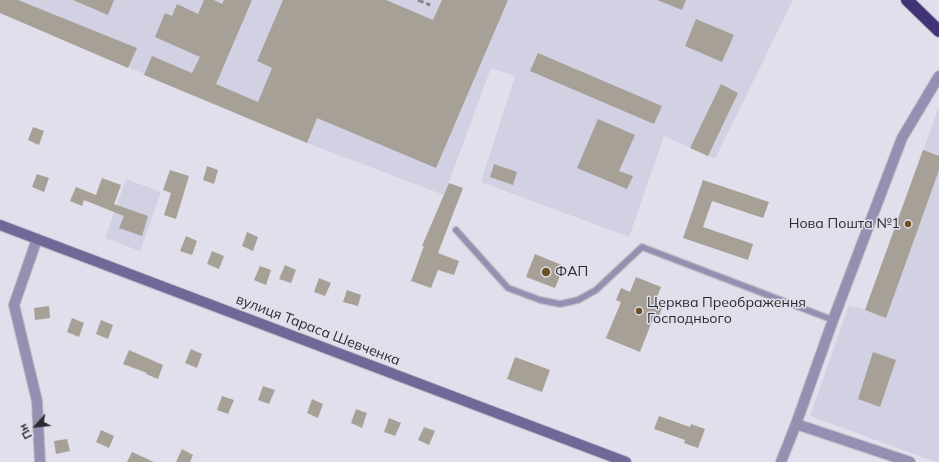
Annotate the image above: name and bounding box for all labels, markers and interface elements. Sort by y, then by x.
place label: Нова Пошта №1 [789,216,900,232]
marker: Нова Пошта №1 [903,219,913,229]
place label: ФАП [555,264,588,280]
marker: ФАП [540,266,552,278]
street label: вулиця Тараса Шевченка [234,291,402,369]
place label: Церква Преображення Господнього [647,295,806,328]
marker: Церква Преображення Господнього [634,306,644,316]
north arrow [16,406,56,446]
text: Пн [16,421,35,441]

